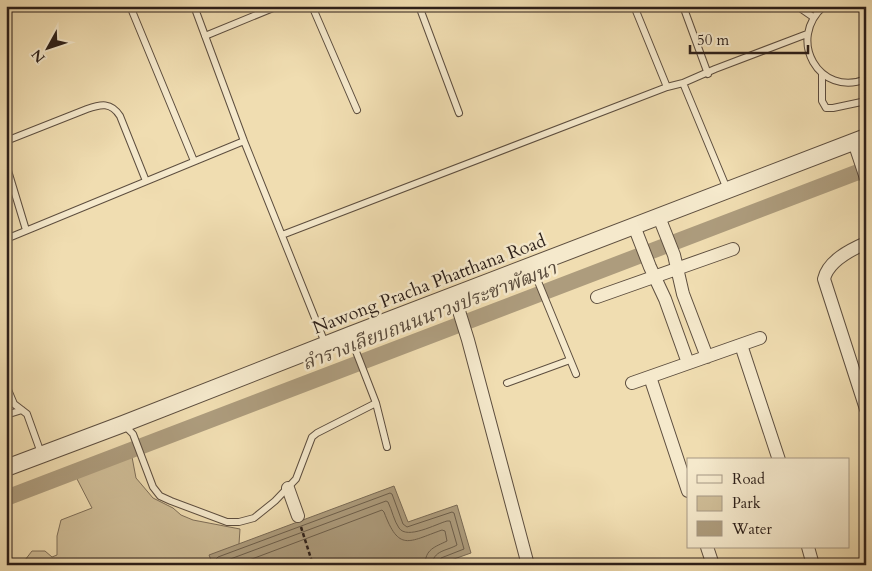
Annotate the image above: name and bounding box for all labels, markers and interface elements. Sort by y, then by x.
north arrow [22,22,72,72]
scale bar [690,22,807,54]
text: 50 m [697,30,729,50]
text: N [27,45,50,67]
street label: Nawong Pracha Phatthana Road [309,228,550,341]
water label: ลำรางเลียบถนนนาวงประชาพัฒนา [298,255,561,377]
legend [687,458,850,548]
text: Road [732,469,765,489]
text: Park [732,493,761,513]
text: Water [731,519,773,539]

